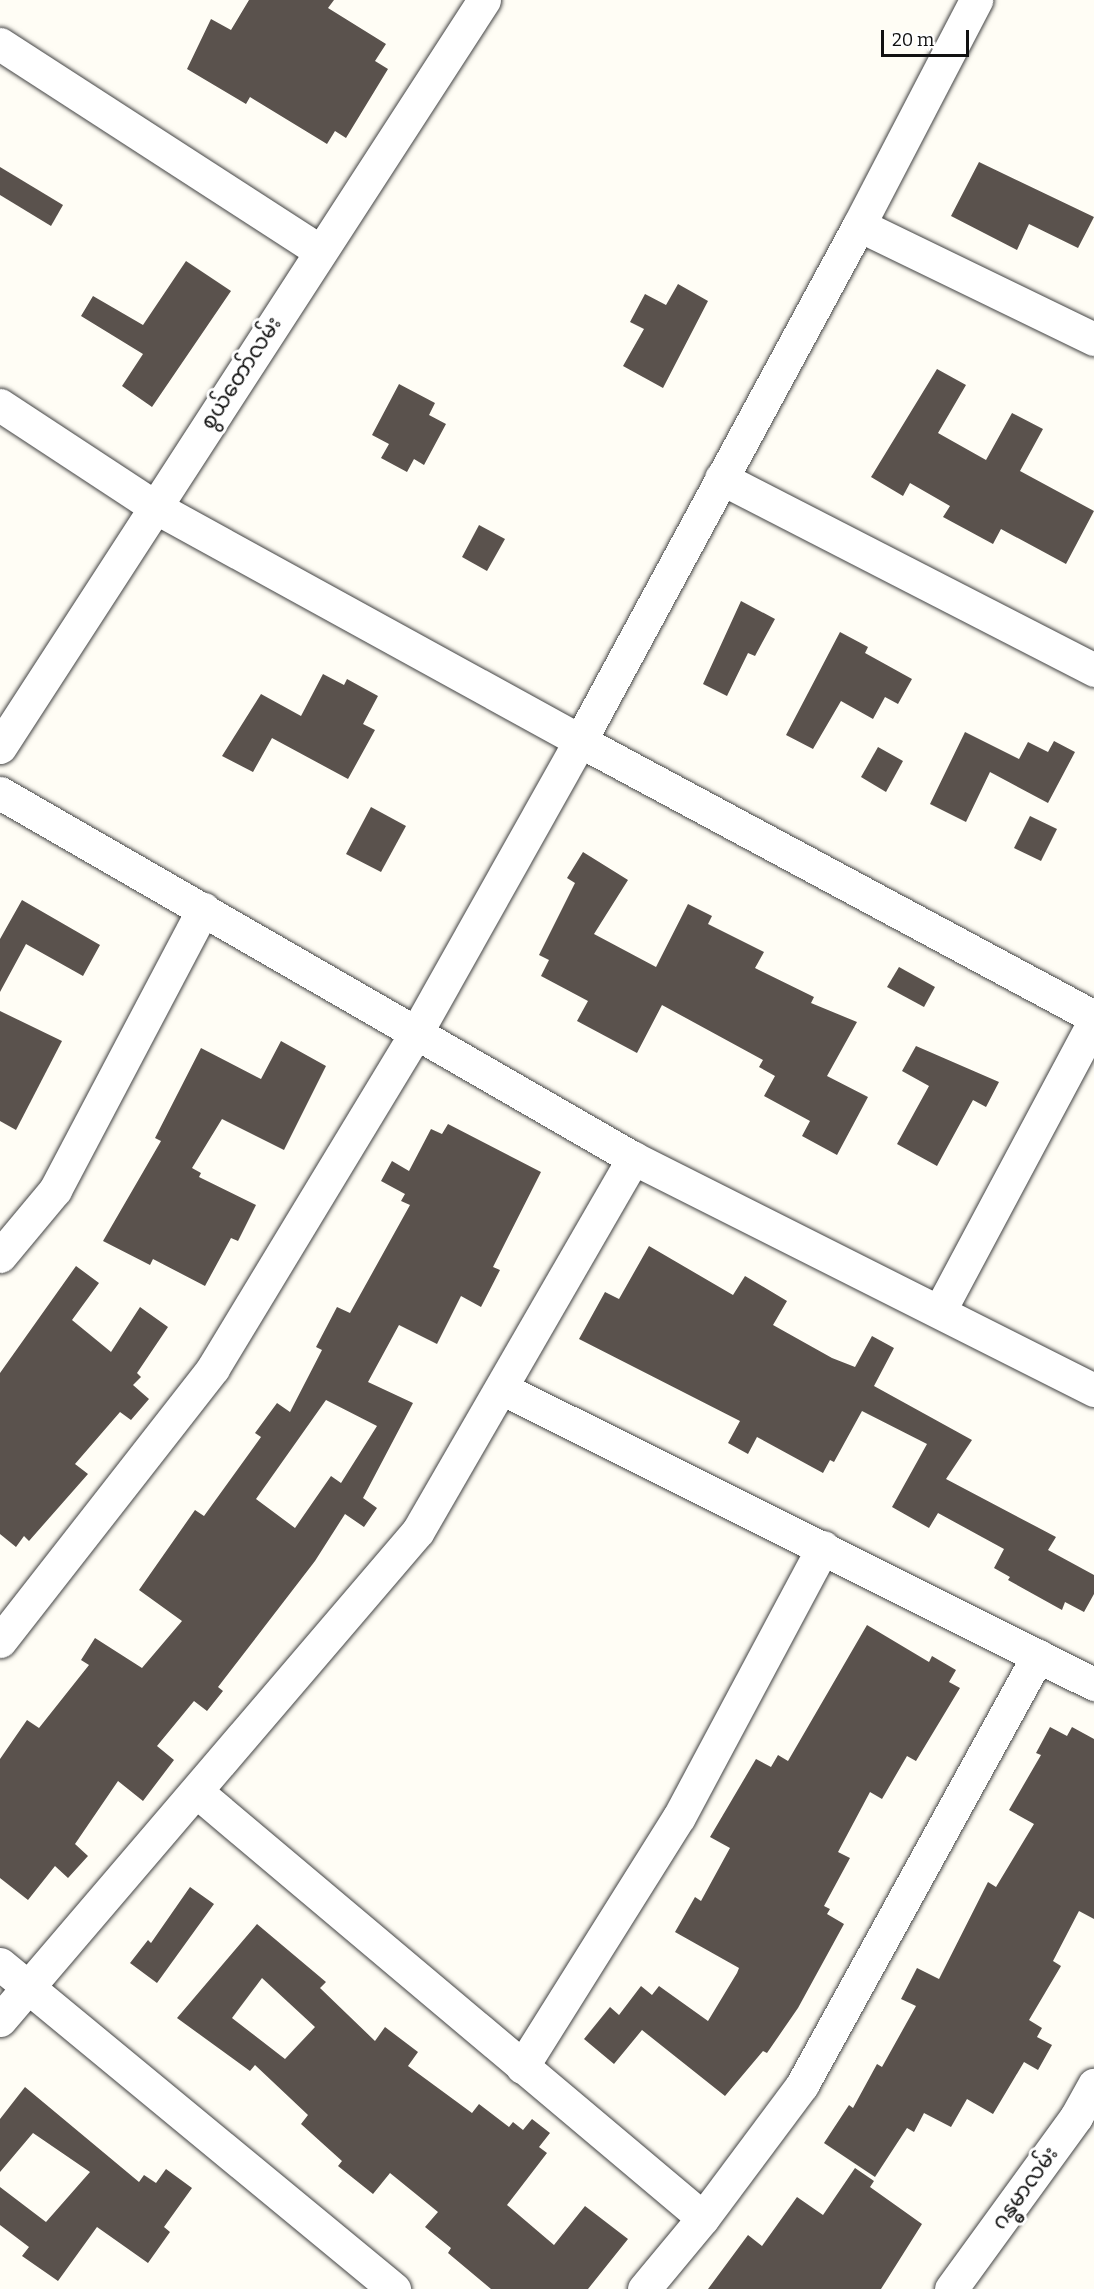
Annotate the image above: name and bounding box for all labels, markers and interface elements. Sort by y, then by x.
scale bar [884,18,972,56]
text: 20 m [892,29,934,51]
street label: စွယ်တော်လမ်း [195,312,287,434]
street label: ဂန္ဓမာလမ်း [987,2142,1063,2234]

